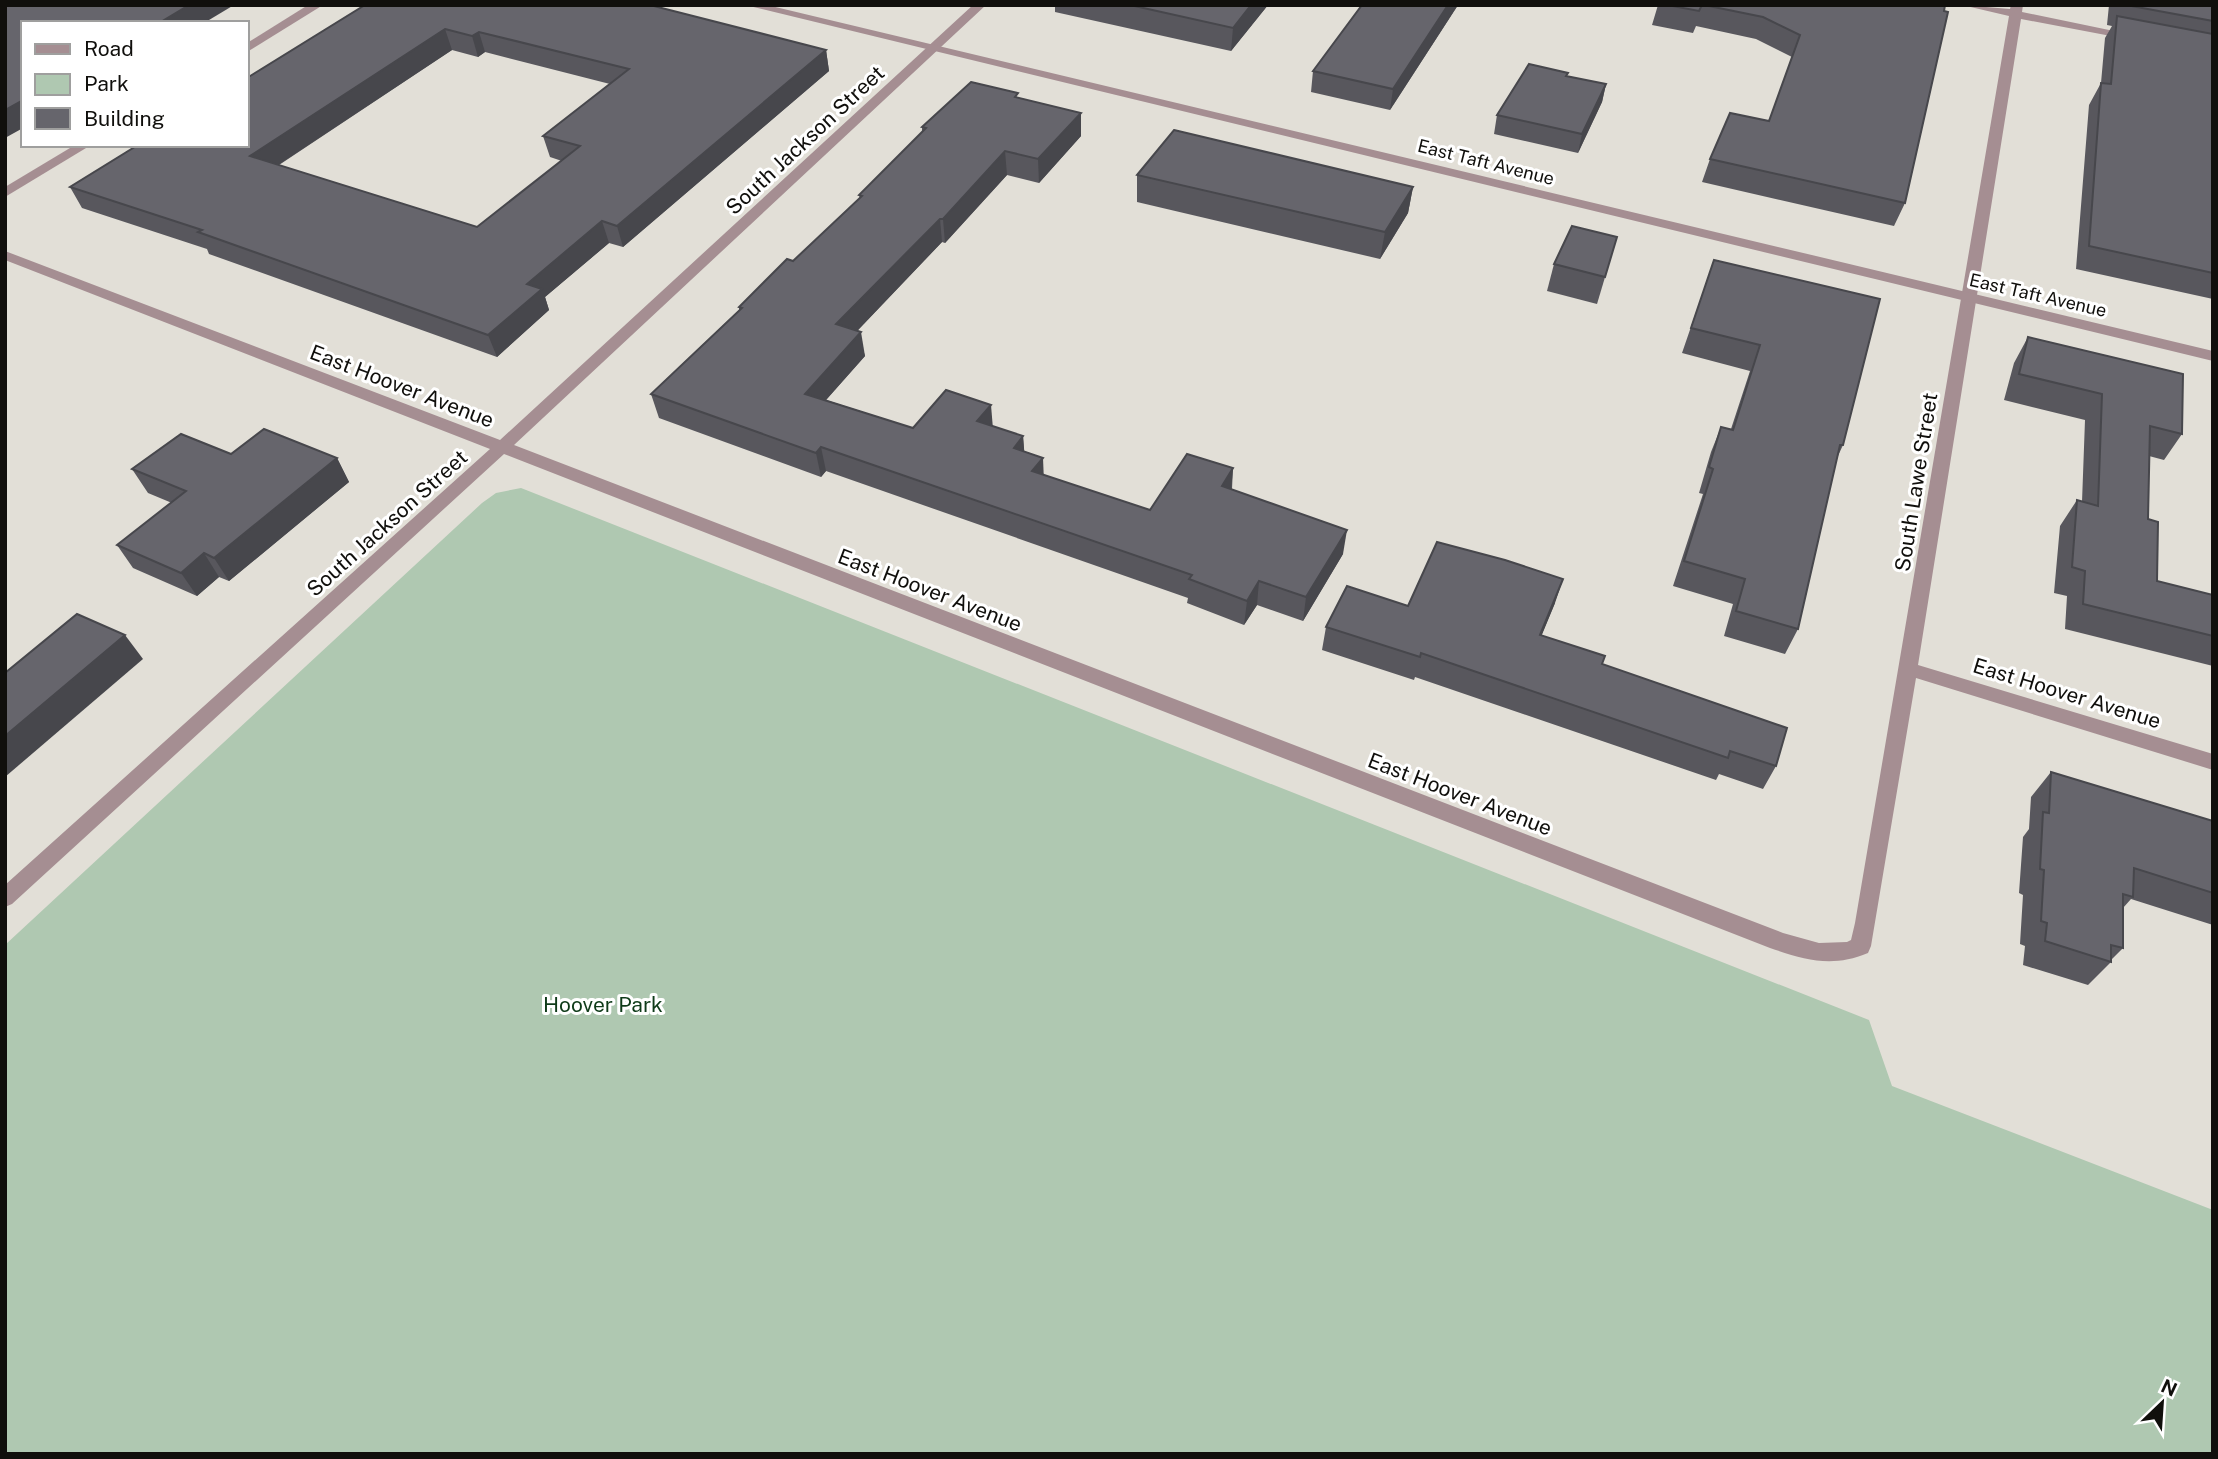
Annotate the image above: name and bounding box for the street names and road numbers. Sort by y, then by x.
street label: South Jackson Street [721,60,889,220]
street label: East Taft Avenue [1415,135,1557,189]
street label: East Taft Avenue [1967,269,2109,321]
street label: East Hoover Avenue [306,339,498,433]
street label: South Lawe Street [1890,391,1942,573]
street label: South Jackson Street [302,444,472,602]
street label: East Hoover Avenue [834,543,1026,637]
street label: East Hoover Avenue [1970,653,2164,733]
street label: East Hoover Avenue [1364,747,1556,841]

